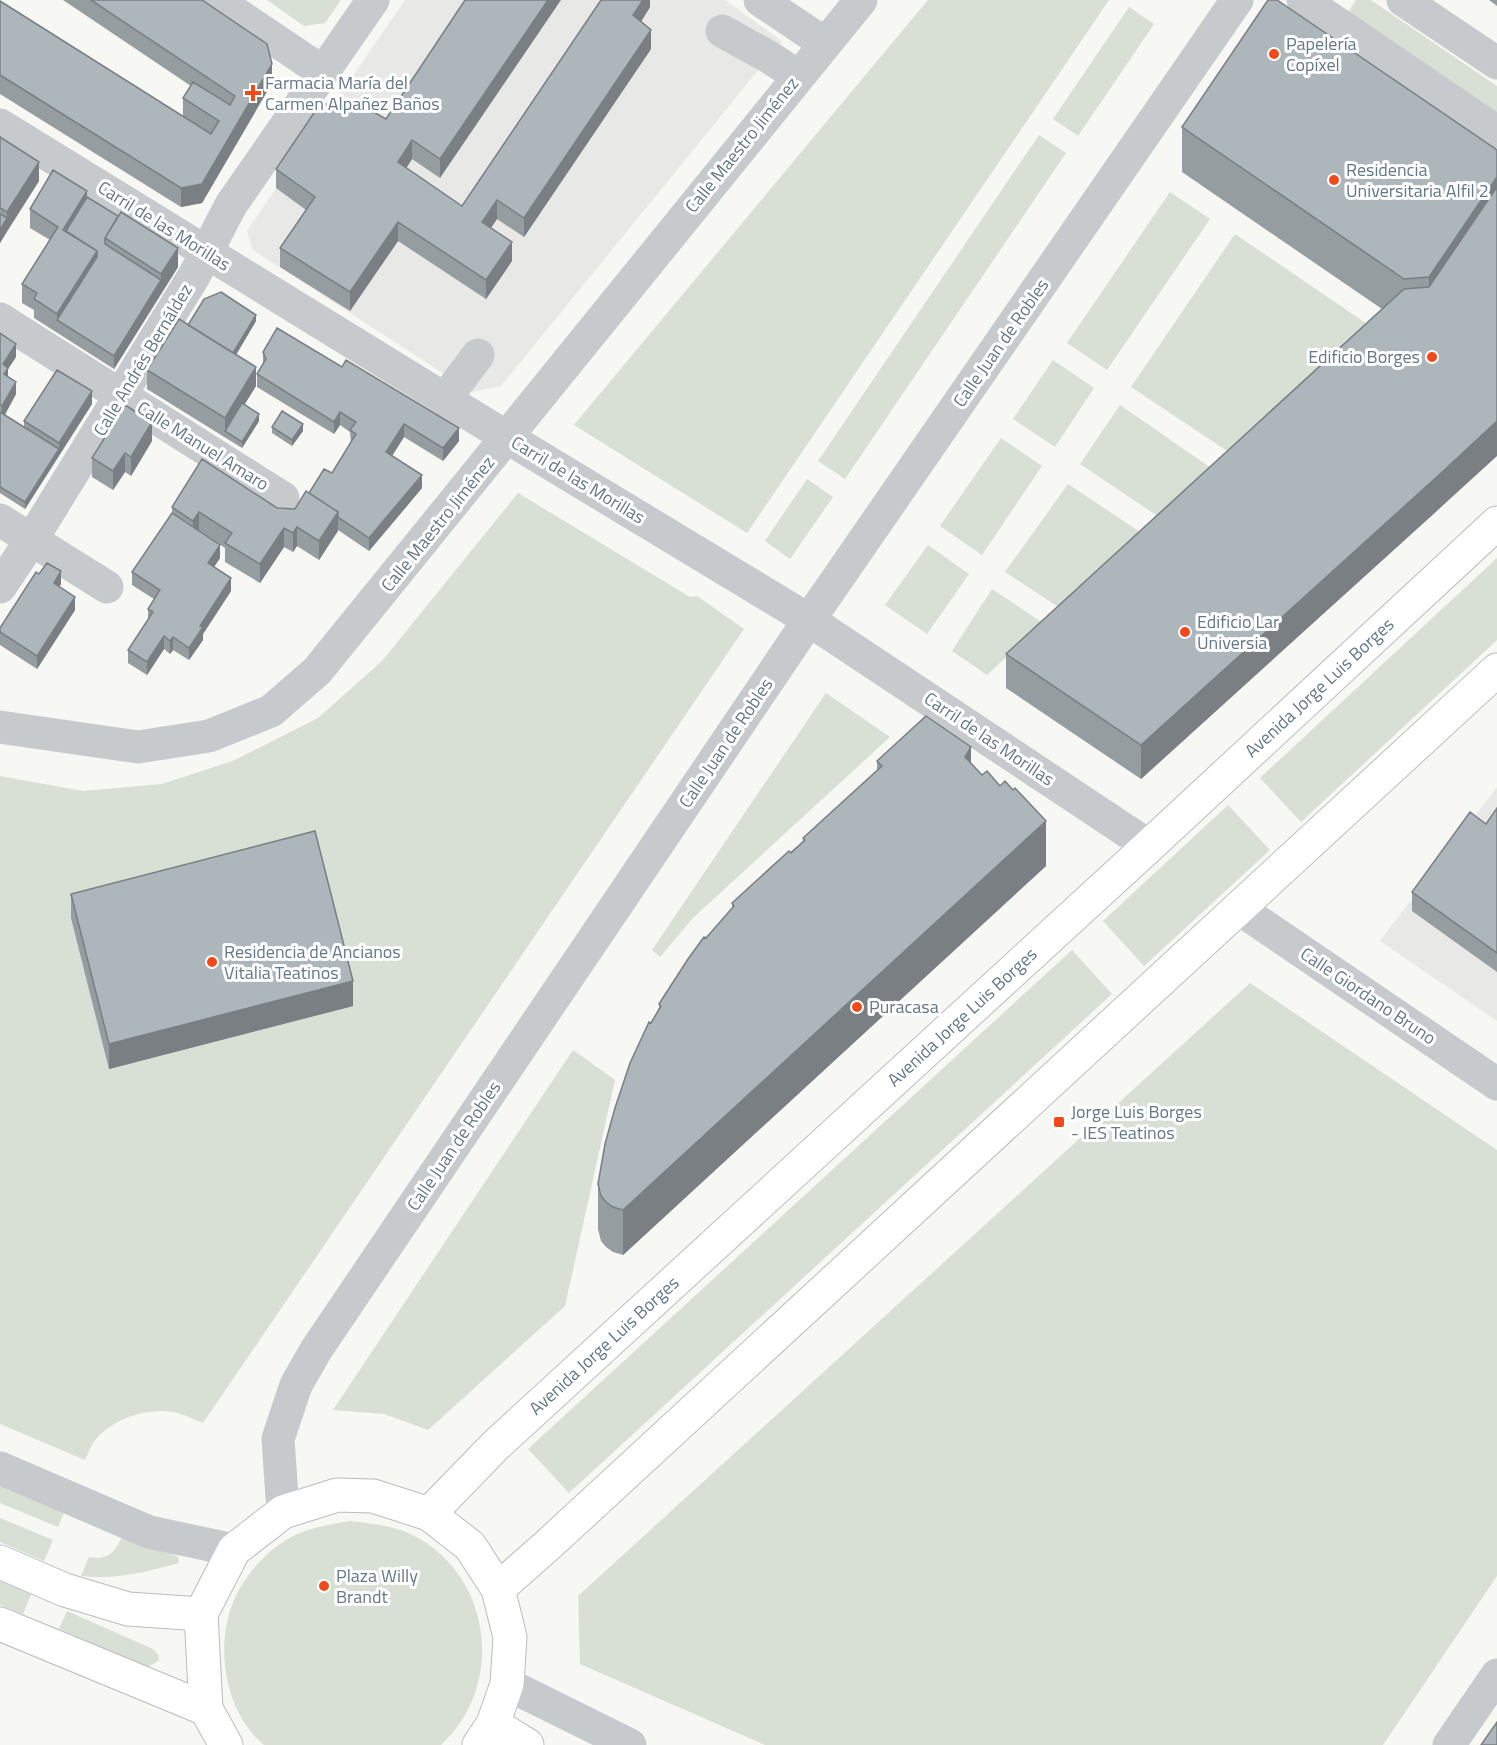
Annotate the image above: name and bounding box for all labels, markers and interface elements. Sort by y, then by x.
place label: Papelería Copíxel [1286,30,1357,78]
marker: Papelería Copíxel [1267,47,1281,61]
place label: Farmacia María del Carmen Alpañez Baños [265,69,440,117]
street label: Calle Maestro Jiménez [678,71,805,218]
marker: Farmacia María del Carmen Alpañez Baños [246,86,260,100]
place label: Residencia Universitaria Alfil 2 [1346,156,1489,204]
marker: Residencia Universitaria Alfil 2 [1327,173,1341,187]
street label: Carril de las Morillas [93,174,236,277]
street label: Calle Juan de Robles [946,273,1055,413]
street label: Calle Andrés Bernáldez [86,278,199,441]
place label: Edificio Borges [1308,343,1420,370]
marker: Edificio Borges [1425,350,1439,364]
street label: Calle Manuel Amaro [132,394,274,497]
street label: Carril de las Morillas [506,429,650,530]
street label: Calle Maestro Jiménez [374,450,501,597]
place label: Edificio Lar Universia [1197,608,1279,656]
street label: Avenida Jorge Luis Borges [1239,611,1400,764]
marker: Edificio Lar Universia [1178,625,1192,639]
street label: Calle Juan de Robles [672,672,779,813]
street label: Carril de las Morillas [919,685,1060,792]
place label: Residencia de Ancianos Vitalia Teatinos [224,938,401,986]
street label: Calle Giordano Bruno [1295,940,1441,1051]
street label: Avenida Jorge Luis Borges [881,941,1043,1093]
marker: Residencia de Ancianos Vitalia Teatinos [205,955,219,969]
place label: Puracasa [869,993,939,1020]
marker: Puracasa [850,1000,864,1014]
street label: Calle Juan de Robles [400,1075,507,1216]
place label: Jorge Luis Borges - IES Teatinos [1071,1098,1202,1146]
marker: Jorge Luis Borges - IES Teatinos [1052,1115,1066,1129]
street label: Avenida Jorge Luis Borges [523,1269,685,1421]
place label: Plaza Willy Brandt [336,1562,418,1610]
marker: Plaza Willy Brandt [317,1579,331,1593]

